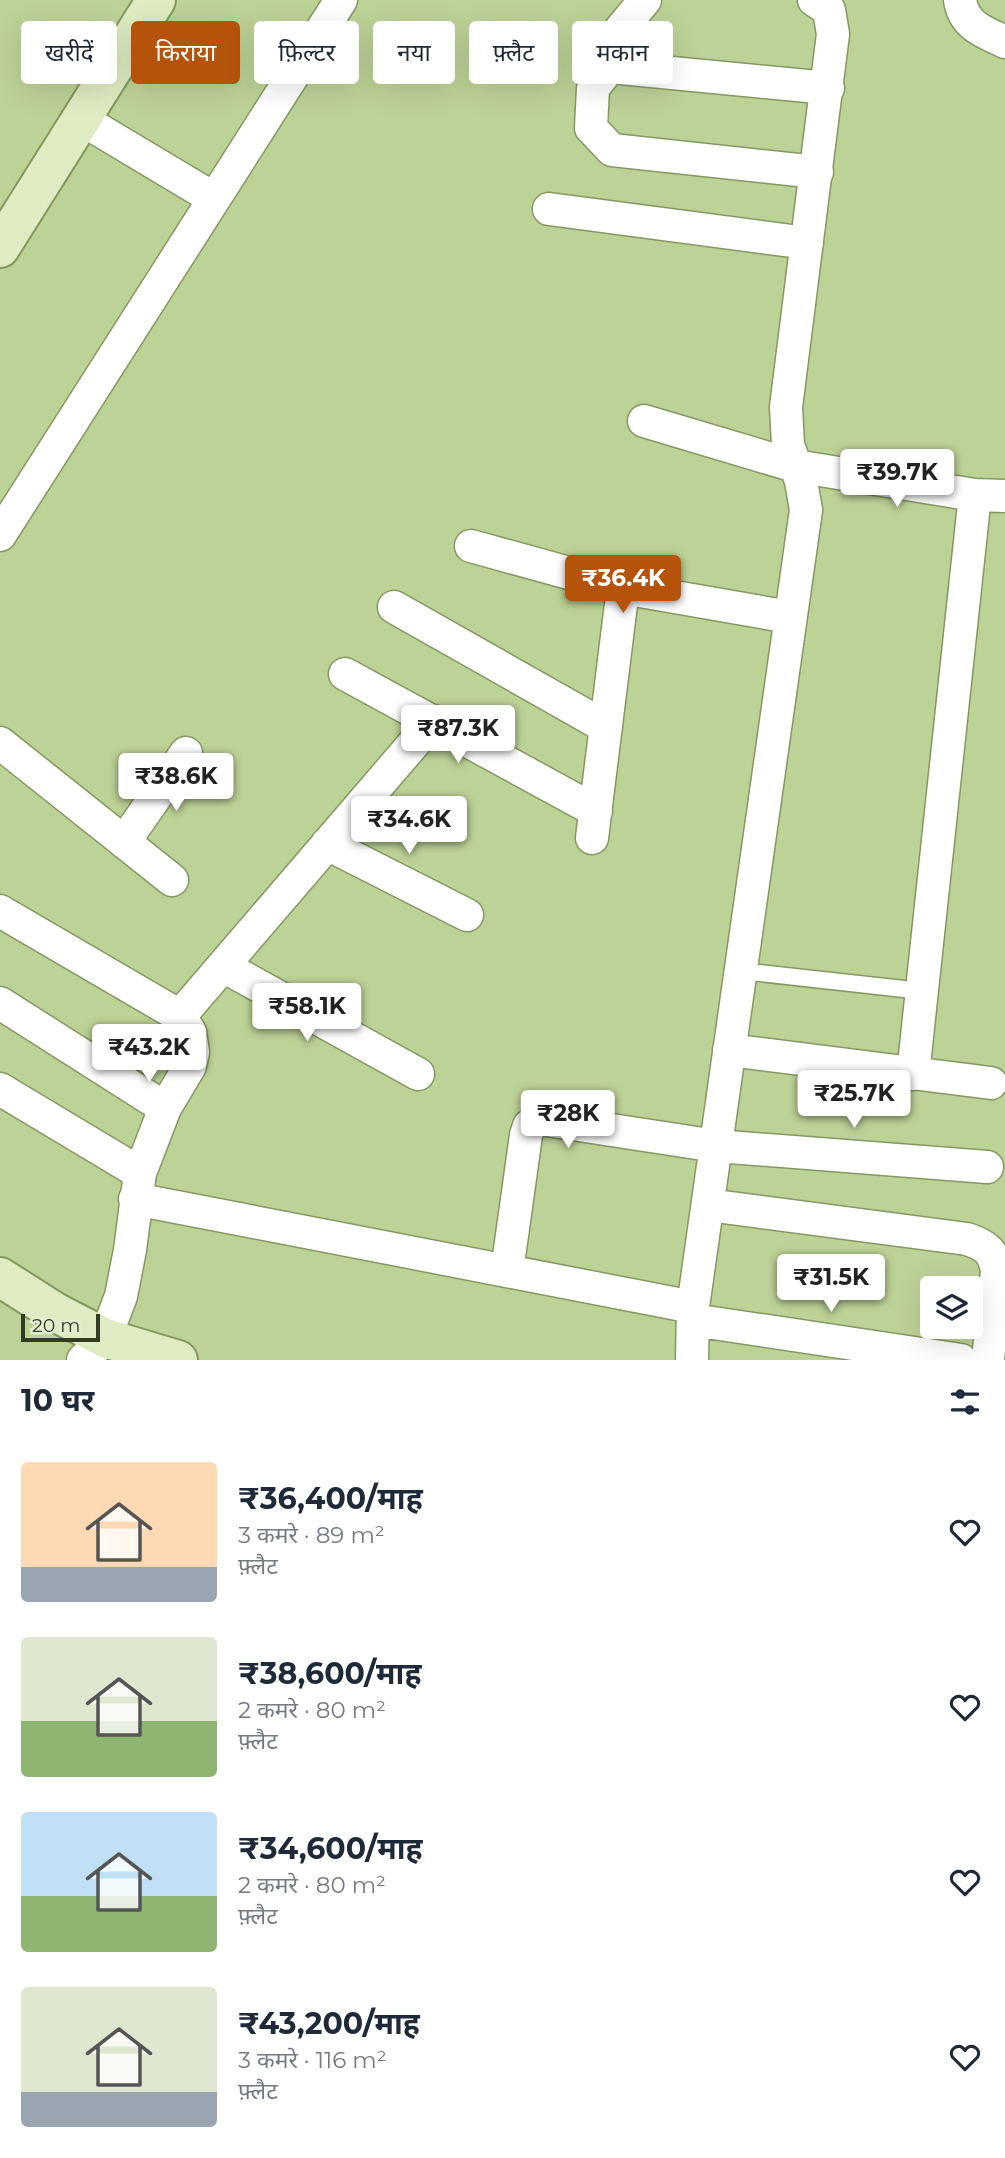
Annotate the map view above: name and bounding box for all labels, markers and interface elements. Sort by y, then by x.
chip: खरीदें [21,21,117,84]
chip: किराया [131,21,240,84]
chip: फ़िल्टर [254,21,359,84]
chip: नया [373,21,455,84]
chip: फ़्लैट [469,21,558,84]
chip: मकान [572,21,673,84]
pin: ₹39.7K [840,449,954,509]
text: ₹39.7K [856,458,938,486]
pin: ₹36.4K [566,556,680,615]
text: ₹36.4K [581,564,665,592]
pin: ₹87.3K [401,706,515,765]
text: ₹87.3K [417,714,499,742]
pin: ₹38.6K [119,754,233,813]
text: ₹38.6K [134,762,218,790]
pin: ₹34.6K [352,796,466,856]
text: ₹34.6K [367,805,451,833]
pin: ₹58.1K [250,984,364,1043]
text: ₹58.1K [268,992,346,1020]
pin: ₹43.2K [92,1024,206,1084]
text: ₹43.2K [108,1033,190,1061]
pin: ₹25.7K [797,1070,911,1130]
text: ₹25.7K [814,1079,894,1107]
pin: ₹28K [527,1090,609,1150]
text: ₹28K [537,1099,599,1127]
pin: ₹31.5K [774,1254,888,1314]
text: ₹31.5K [793,1263,869,1291]
map controls [920,1276,983,1339]
button: layers [920,1276,983,1339]
scale bar [21,1311,100,1343]
text: 20 m [32,1314,80,1337]
text: 10 घर [21,1382,94,1419]
icon: filters [946,1383,984,1421]
text: ₹36,400/माह [238,1480,423,1517]
icon: home [77,1490,161,1574]
icon: heart [946,1513,984,1551]
text: 3 कमरे · 89 m² [238,1521,385,1549]
text: फ़्लैट [238,1552,278,1580]
text: ₹38,600/माह [238,1655,421,1692]
icon: home [77,1665,161,1749]
icon: heart [946,1688,984,1726]
text: 2 कमरे · 80 m² [238,1696,386,1724]
text: फ़्लैट [238,1727,278,1755]
text: ₹34,600/माह [238,1830,423,1867]
icon: home [77,1840,161,1924]
icon: heart [946,1863,984,1901]
text: 2 कमरे · 80 m² [238,1871,386,1899]
text: फ़्लैट [238,1902,278,1930]
text: ₹43,200/माह [238,2005,420,2042]
icon: home [77,2015,161,2099]
icon: heart [946,2038,984,2076]
text: 3 कमरे · 116 m² [238,2046,387,2074]
text: फ़्लैट [238,2077,278,2105]

